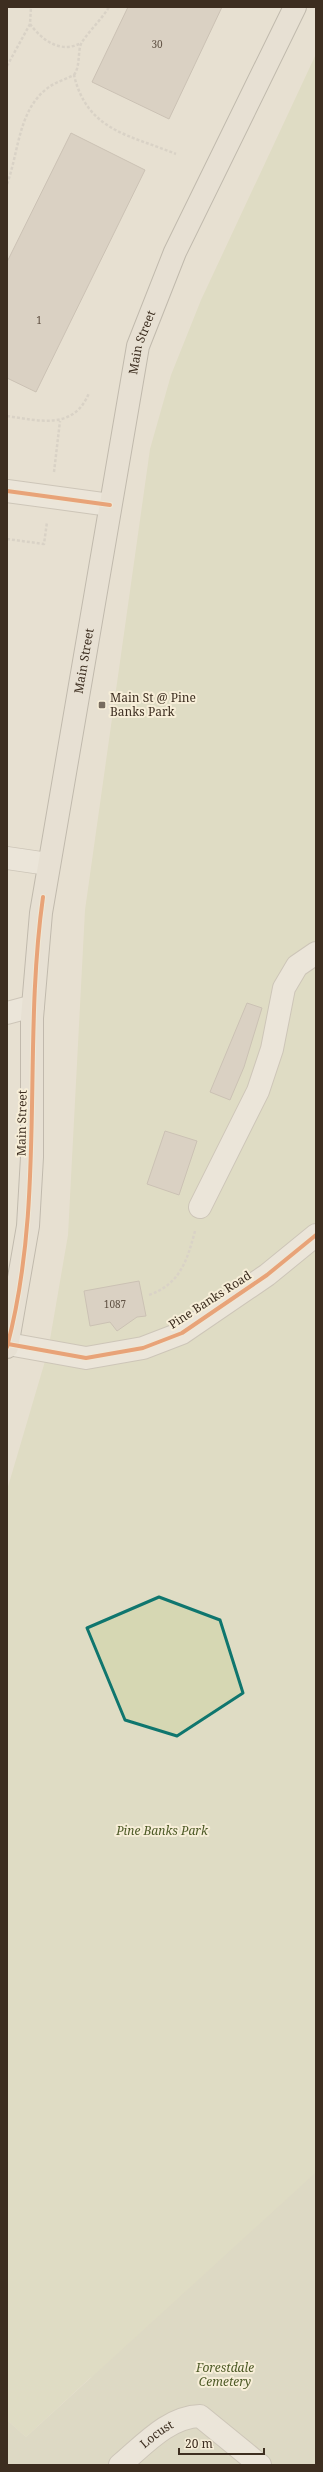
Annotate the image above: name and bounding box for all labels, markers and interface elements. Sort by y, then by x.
house number: 30 [151,37,163,51]
street label: Main Street [124,308,159,376]
house number: 1 [36,313,42,327]
street label: Main Street [70,627,98,695]
place label: Main St @ Pine Banks Park [110,689,196,720]
marker: Main St @ Pine Banks Park [97,700,107,710]
street label: Main Street [12,1090,31,1156]
street label: Pine Banks Road [165,1266,255,1333]
house number: 1087 [104,1297,127,1311]
park label: Pine Banks Park [115,1822,209,1839]
park label: Forestdale Cemetery [195,2359,254,2390]
street label: Locust [136,2416,176,2452]
scale bar [179,2430,264,2456]
text: 20 m [185,2435,213,2452]

